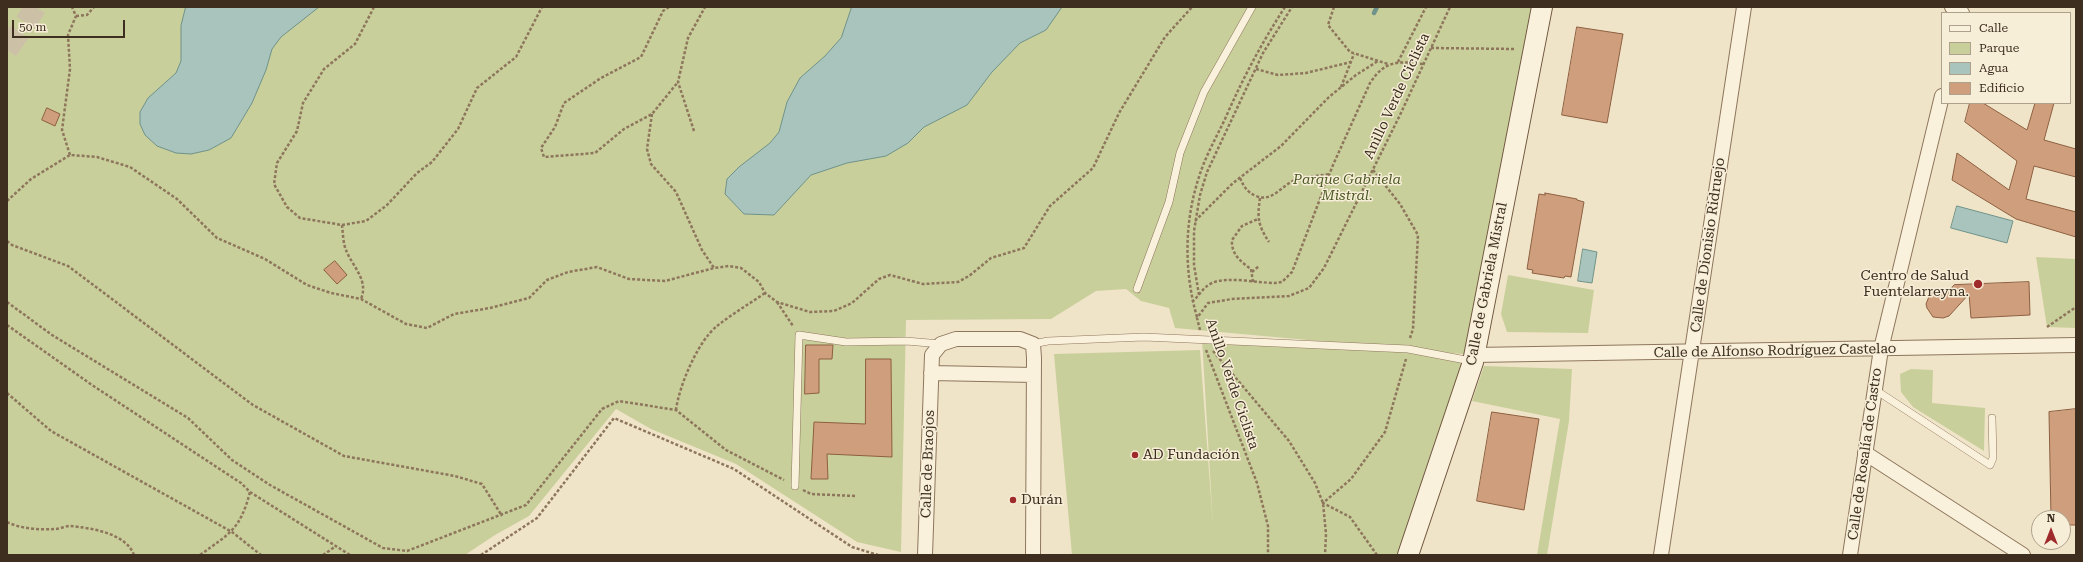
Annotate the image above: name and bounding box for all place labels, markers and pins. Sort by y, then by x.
place label: Centro de Salud Fuentelarreyna. [1861,268,1969,300]
marker: Centro de Salud Fuentelarreyna. [1972,278,1984,290]
place label: AD Fundación [1143,447,1240,463]
marker: AD Fundación [1130,450,1140,460]
place label: Durán [1021,492,1063,508]
marker: Durán [1008,495,1018,505]

